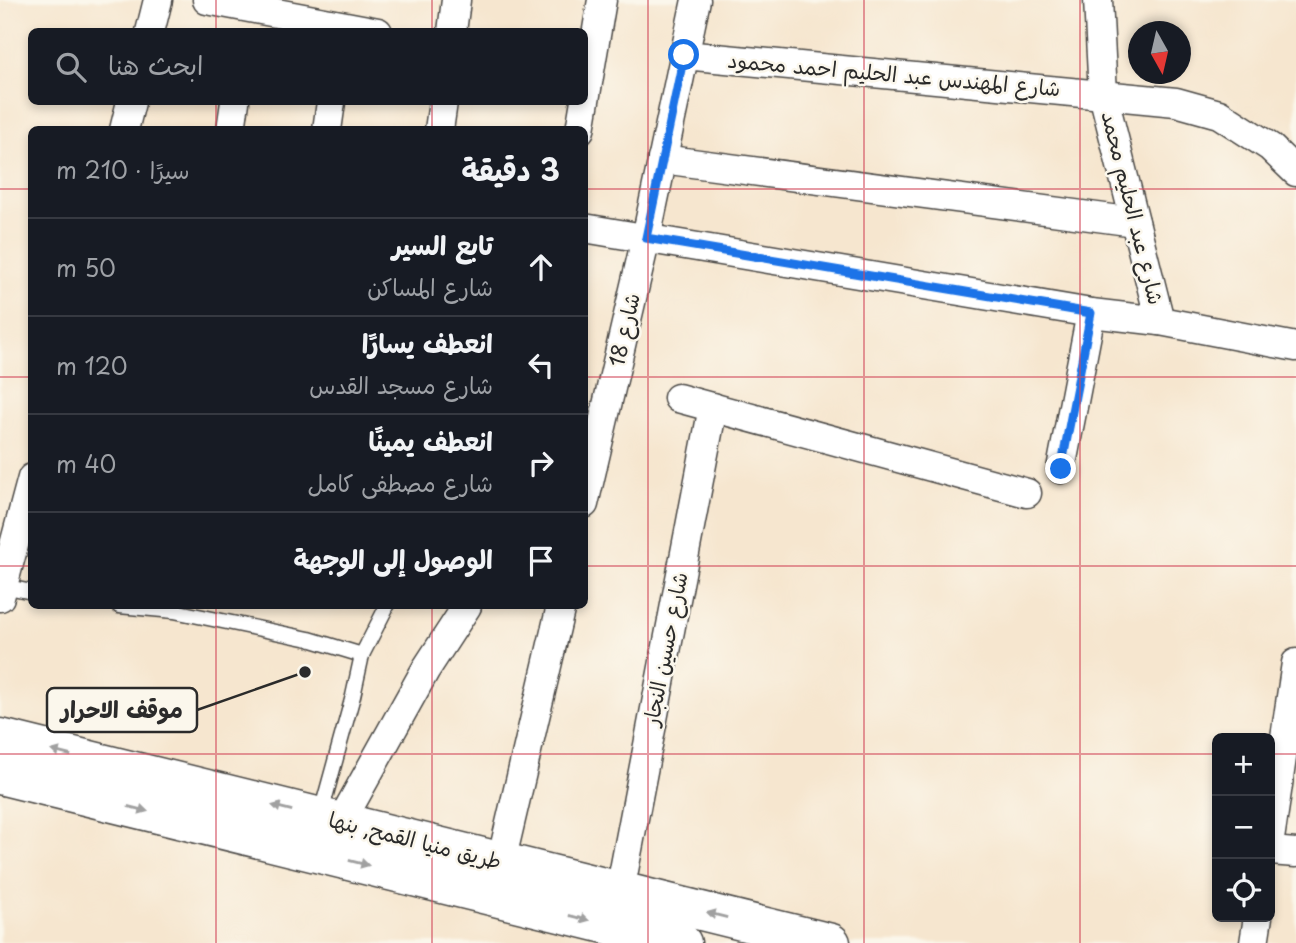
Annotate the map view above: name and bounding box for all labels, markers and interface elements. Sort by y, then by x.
north arrow [1128,21,1191,84]
search box [28,28,588,105]
route start [668,39,699,70]
street label: شارع المهندس عبد الحليم احمد محمود [726,43,1062,105]
text: ابحث هنا [108,45,203,84]
icon: search [52,48,90,86]
street label: شارع عبد الحليم محمد [1092,107,1173,308]
text: 3 دقيقة [462,146,560,191]
text: سيرًا · 210 m [56,152,189,187]
text: تابع السير [392,225,493,264]
icon: ahead [522,248,560,286]
text: 50 m [56,250,116,285]
text: شارع المساكن [367,269,493,304]
street label: شارع 18 [599,289,648,370]
text: انعطف يسارًا [362,323,493,362]
icon: left [522,346,560,384]
text: 120 m [56,348,128,383]
text: شارع مسجد القدس [309,367,493,402]
text: انعطف يمينًا [369,421,493,460]
icon: right [522,444,560,482]
text: 40 m [56,446,116,481]
route end [1045,453,1076,484]
text: شارع مصطفى كامل [308,465,493,500]
text: الوصول إلى الوجهة [294,539,493,578]
icon: arrive [522,542,560,580]
street label: شارع حسين النجار [633,569,696,730]
callout: موقف الاحرار [47,688,197,732]
text: موقف الاحرار [59,691,183,726]
map controls [1212,733,1275,922]
button: + [1212,733,1275,796]
one-way arrow [50,747,72,758]
button: − [1212,796,1275,859]
one-way arrow [271,802,293,813]
street label: طريق منيا القمح, بنها [326,802,505,876]
one-way arrow [127,804,149,815]
one-way arrow [348,858,370,869]
button: locate [1212,859,1275,922]
one-way arrow [706,909,728,920]
one-way arrow [568,913,590,924]

